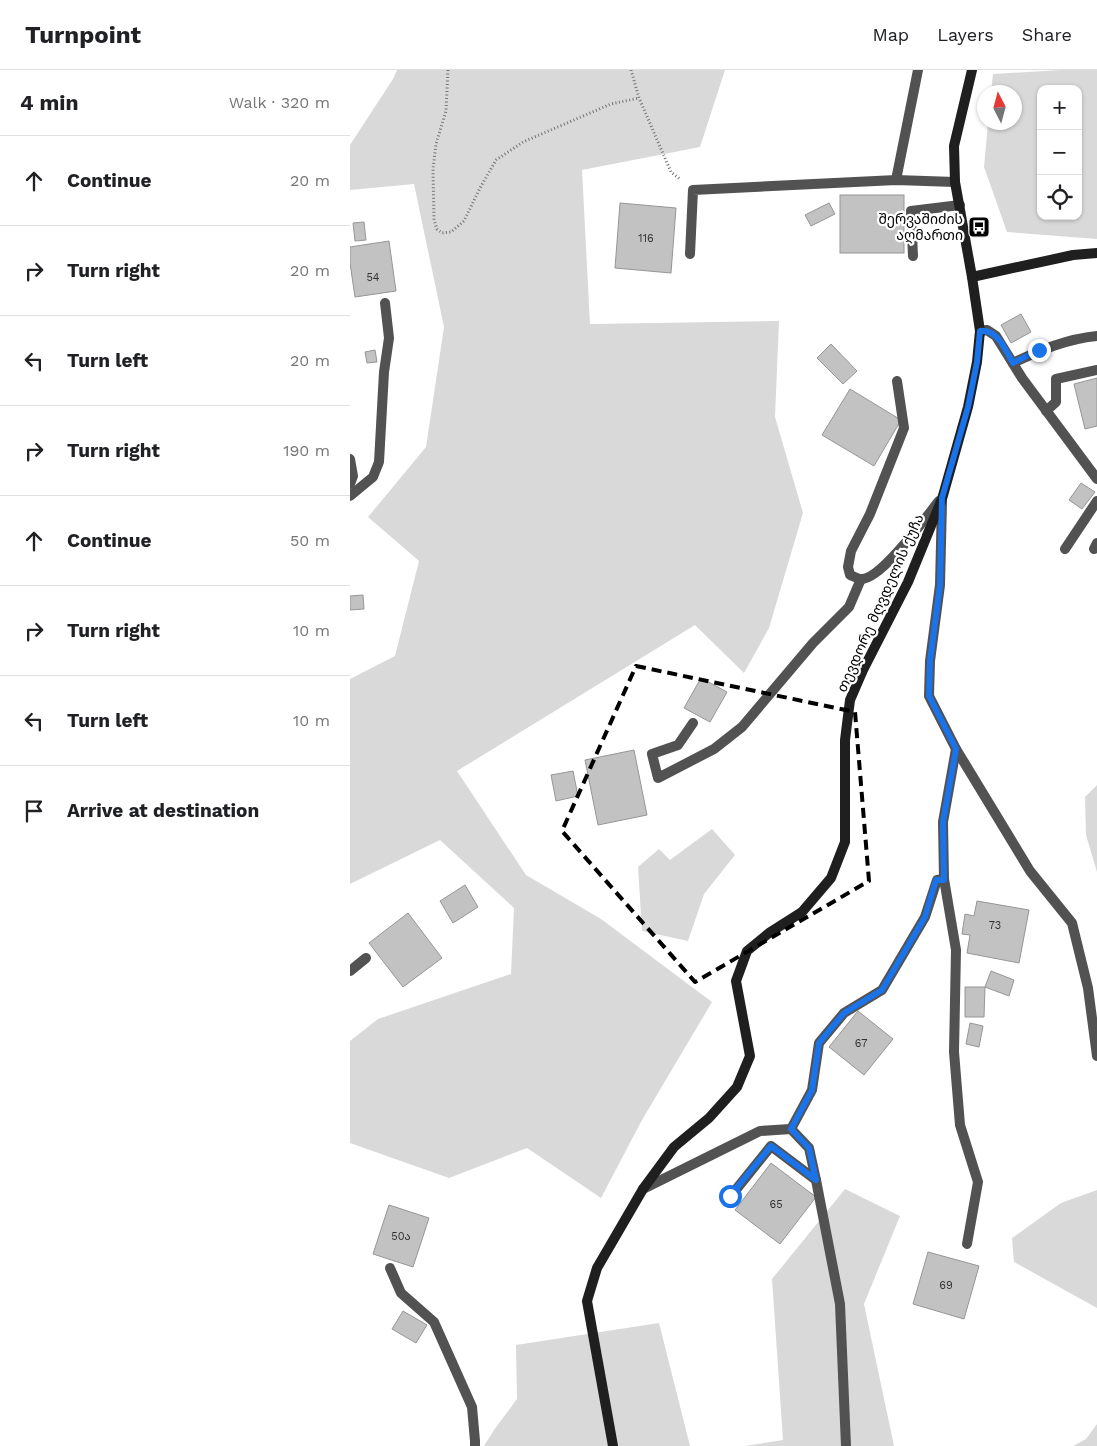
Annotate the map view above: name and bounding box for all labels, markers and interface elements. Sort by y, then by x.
text: Turnpoint [25,21,141,49]
text: Map [872,24,909,45]
text: Layers [937,24,994,45]
text: Share [1022,24,1072,45]
north arrow [977,85,1022,130]
map controls [1037,85,1082,220]
button: + [1037,85,1082,130]
text: 4 min [20,90,78,115]
text: Walk · 320 m [229,93,330,112]
button: − [1037,130,1082,175]
icon: ahead [20,167,48,195]
text: Continue [67,169,151,192]
text: 20 m [290,171,330,190]
button: locate [1037,175,1082,220]
place label: შერვაშიძის აღმართი [878,211,963,244]
bus stop icon: შერვაშიძის აღმართი [967,215,991,239]
house number: 116 [638,232,654,245]
icon: right [20,257,48,285]
text: Turn right [67,259,160,282]
text: 20 m [290,261,330,280]
house number: 54 [366,271,380,284]
route end [1028,339,1051,362]
icon: left [20,347,48,375]
text: Turn left [67,349,148,372]
text: 20 m [290,351,330,370]
icon: right [20,437,48,465]
text: Turn right [67,439,160,462]
text: 190 m [283,441,330,460]
street label: თევდორე მღვდელის ქუჩა [833,511,928,695]
icon: ahead [20,527,48,555]
text: Continue [67,529,151,552]
text: 50 m [290,531,330,550]
icon: right [20,617,48,645]
text: Turn right [67,619,160,642]
text: 10 m [293,621,330,640]
icon: left [20,707,48,735]
text: Turn left [67,709,148,732]
text: 10 m [293,711,330,730]
icon: arrive [20,797,48,825]
text: Arrive at destination [67,799,259,822]
house number: 73 [989,919,1001,932]
house number: 67 [855,1037,867,1050]
route start [719,1185,742,1208]
house number: 65 [769,1198,783,1211]
house number: 50ა [391,1230,411,1243]
house number: 69 [939,1279,953,1292]

